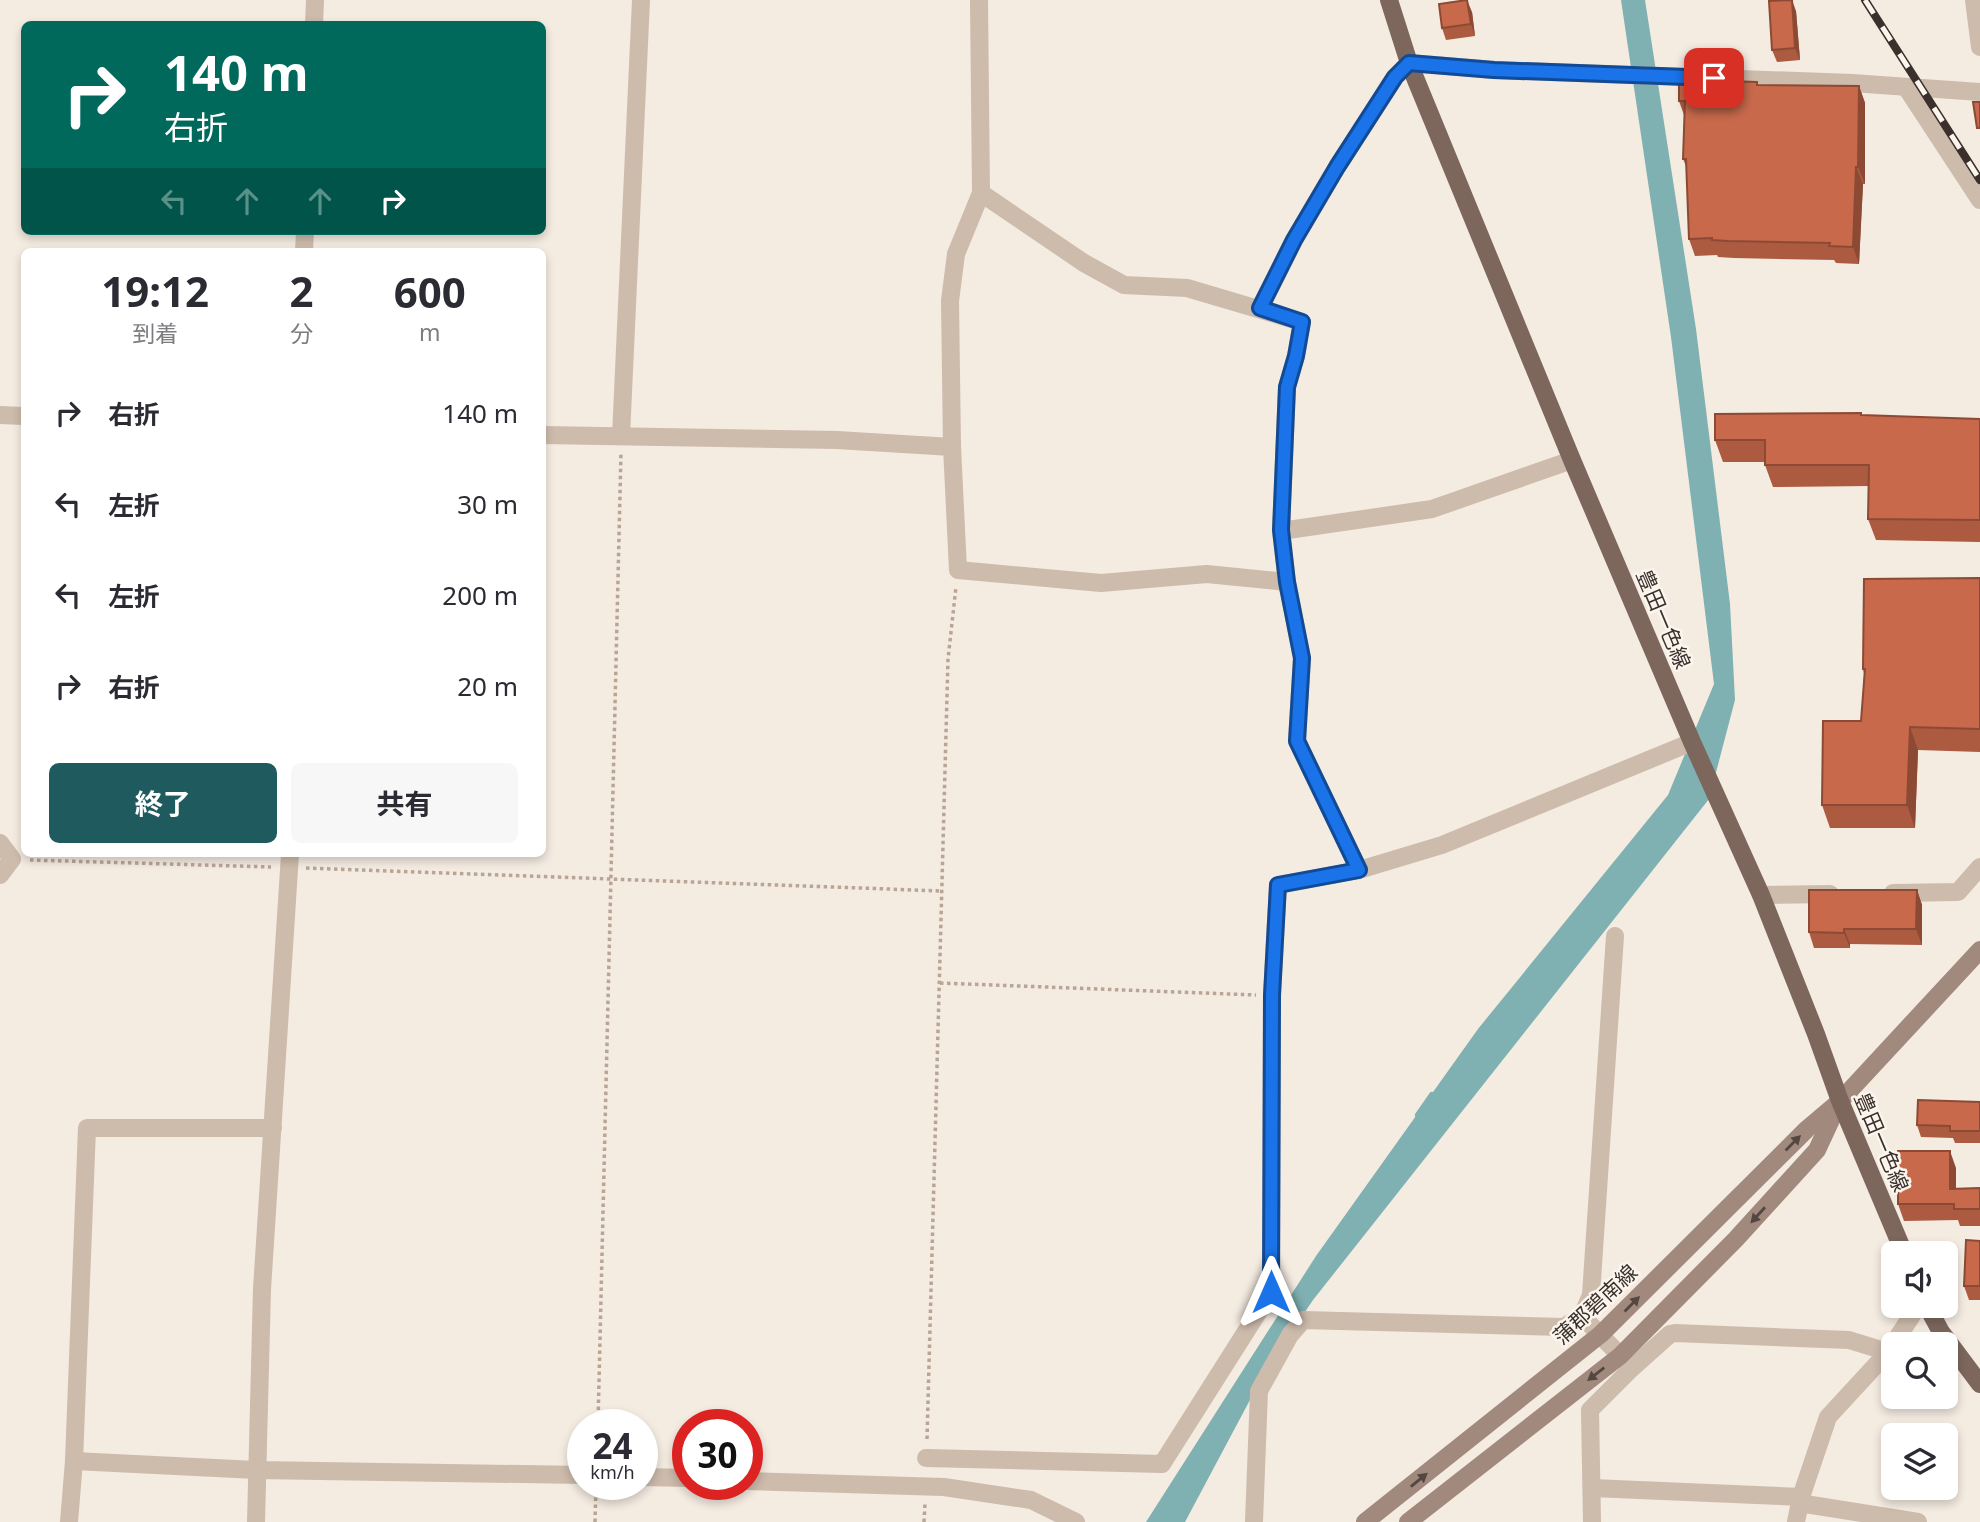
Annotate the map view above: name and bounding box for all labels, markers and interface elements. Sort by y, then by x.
text: 140 m [164,39,309,105]
pin [1684,48,1744,108]
icon: right [49,49,140,140]
icon: arrive [1695,59,1733,97]
text: 右折 [164,105,228,148]
icon: left [155,182,193,220]
icon: ahead [228,182,266,220]
icon: ahead [301,182,339,220]
icon: right [374,182,412,220]
text: 19:12 [101,262,209,319]
text: 2 [289,262,313,319]
text: 600 [394,263,466,320]
text: m [419,316,440,348]
text: 到着 [132,317,178,349]
text: 分 [290,317,313,349]
icon: right [49,394,87,432]
text: 140 m [442,395,518,431]
text: 右折 [108,396,160,432]
icon: left [49,485,87,523]
text: 30 m [457,486,518,522]
text: 左折 [108,487,160,523]
street label: 豊田一色線 [1631,565,1697,673]
icon: left [49,576,87,614]
text: 200 m [442,577,518,613]
text: 左折 [108,578,160,614]
icon: right [49,667,87,705]
text: 20 m [457,668,518,704]
text: 右折 [108,669,160,705]
button: 終了 [49,763,277,843]
button: 共有 [291,763,518,843]
street label: 豊田一色線 [1849,1088,1915,1196]
one-way arrow [1785,1135,1801,1151]
one-way arrow [1750,1206,1766,1224]
map controls [1881,1241,1958,1500]
button: sound [1881,1241,1958,1318]
position arrow [1234,1255,1308,1329]
street label: 蒲郡碧南線 [1547,1258,1643,1350]
one-way arrow [1623,1296,1640,1312]
button: search [1881,1332,1958,1409]
one-way arrow [1587,1367,1605,1381]
speed limit sign: 30 [672,1409,763,1500]
text: 24 [592,1422,633,1469]
button: layers [1881,1423,1958,1500]
text: km/h [590,1460,635,1484]
one-way arrow [1411,1473,1428,1488]

